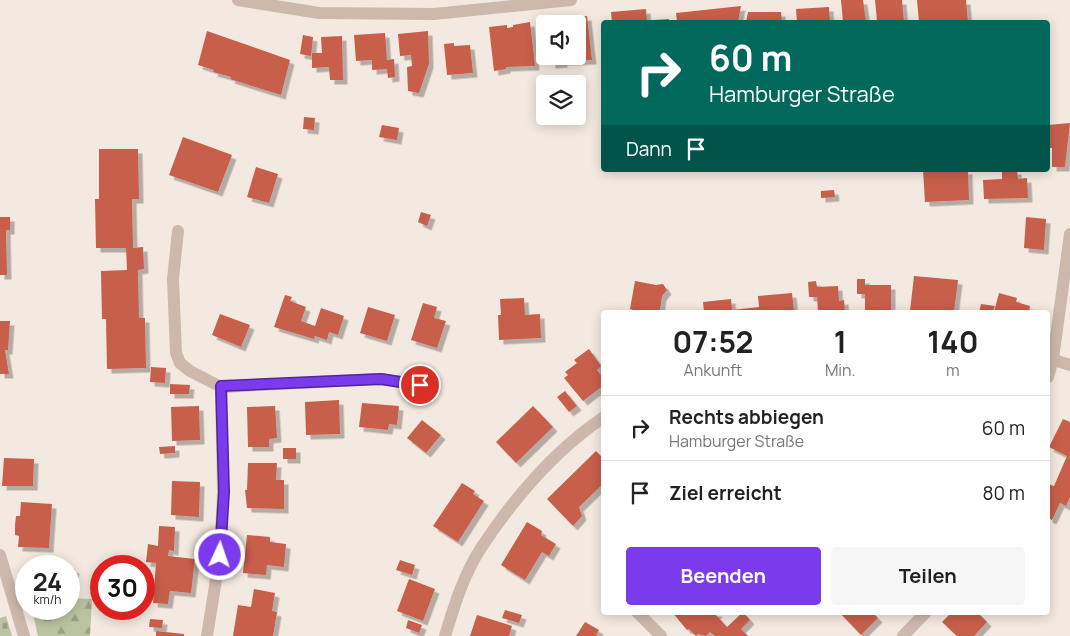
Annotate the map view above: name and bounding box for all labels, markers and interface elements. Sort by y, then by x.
map controls [536,15,586,125]
button: sound [536,15,586,65]
text: 60 m [709,34,792,82]
icon: right [626,40,691,105]
button: layers [536,75,586,125]
text: Hamburger Straße [709,79,895,109]
icon: arrive [682,135,710,163]
text: Dann [626,136,672,162]
text: 07:52 [673,321,753,362]
text: 1 [834,321,847,362]
text: 140 [927,321,978,362]
text: Ankunft [684,359,742,381]
text: Min. [825,359,856,381]
text: m [946,359,960,381]
pin [399,364,441,406]
icon: arrive [406,371,434,399]
text: Rechts abbiegen [669,404,824,430]
icon: right [626,414,654,442]
text: 60 m [982,415,1025,441]
text: Hamburger Straße [669,430,804,452]
icon: arrive [626,479,654,507]
text: Ziel erreicht [669,480,782,506]
text: 80 m [982,480,1025,506]
position arrow [193,528,245,580]
button: Beenden [626,547,821,605]
button: Teilen [831,547,1025,605]
speed limit sign: 30 [90,555,155,620]
text: 24 [33,564,62,599]
text: km/h [34,591,61,608]

